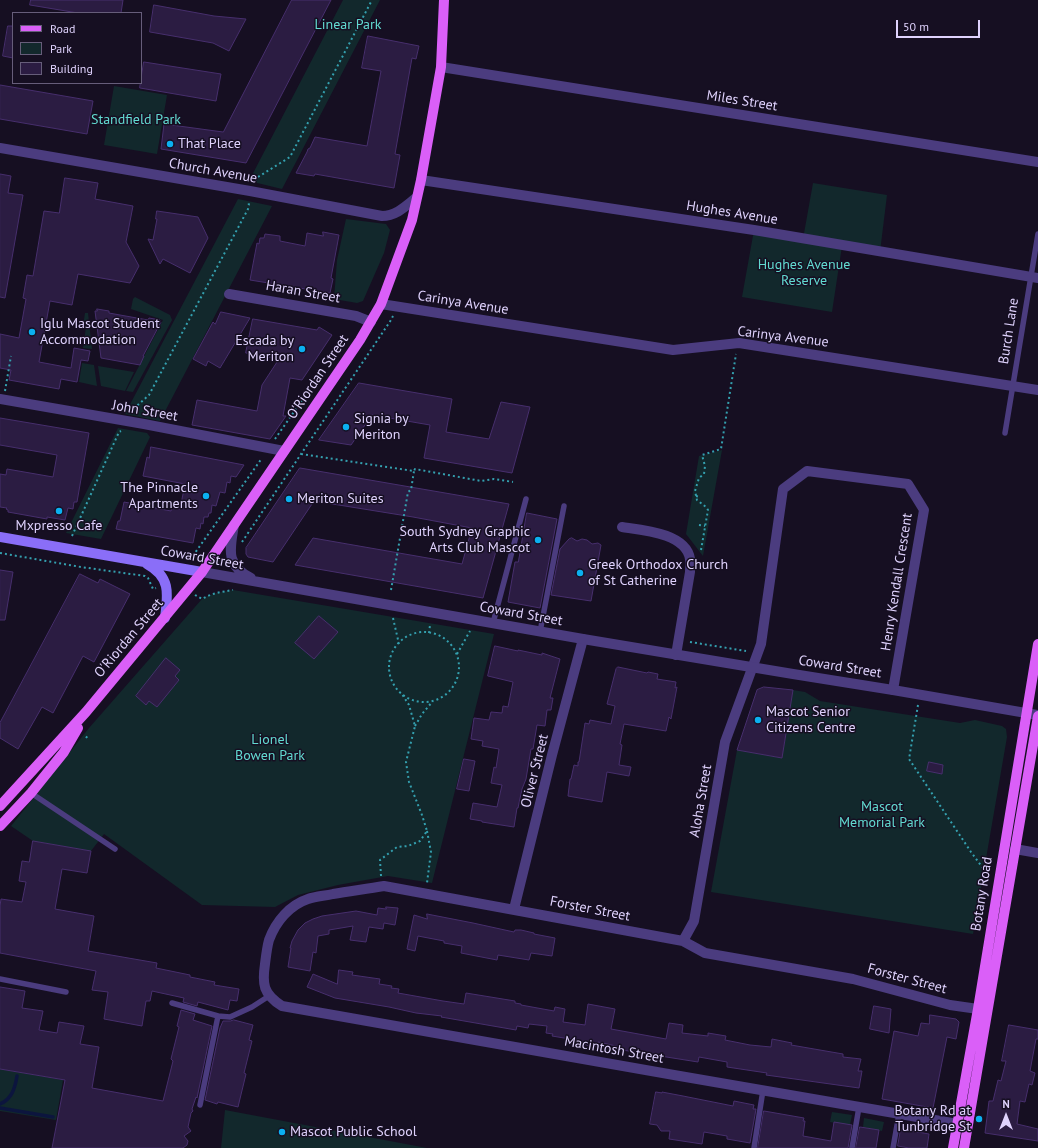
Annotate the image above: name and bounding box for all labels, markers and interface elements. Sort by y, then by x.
legend [12,12,142,84]
scale bar [898,12,982,38]
park label: Linear Park [315,17,381,33]
text: 50 m [903,19,929,34]
text: Road [50,21,75,36]
text: Park [50,41,72,56]
text: Building [50,61,93,76]
street label: Miles Street [705,87,779,115]
park label: Standfield Park [91,112,181,128]
place label: That Place [178,136,241,152]
marker: That Place [165,139,175,149]
street label: Church Avenue [168,155,258,187]
street label: Hughes Avenue [685,197,779,229]
park label: Hughes Avenue Reserve [758,257,850,290]
street label: Haran Street [265,277,341,307]
street label: Carinya Avenue [416,288,510,318]
street label: Burch Lane [995,297,1023,365]
place label: Iglu Mascot Student Accommodation [40,316,160,348]
street label: Carinya Avenue [736,323,830,351]
marker: Iglu Mascot Student Accommodation [27,327,37,337]
street label: O'Riordan Street [284,332,352,422]
place label: Escada by Meriton [235,333,294,366]
marker: Escada by Meriton [297,344,307,354]
street label: John Street [111,397,179,425]
place label: Signia by Meriton [354,411,409,444]
marker: Signia by Meriton [341,422,351,432]
place label: The Pinnacle Apartments [120,480,198,512]
marker: The Pinnacle Apartments [201,491,211,501]
place label: Meriton Suites [297,491,384,507]
marker: Meriton Suites [284,494,294,504]
marker: Mxpresso Cafe [54,506,64,516]
street label: Henry Kendall Crescent [878,512,916,652]
place label: Mxpresso Cafe [16,518,102,534]
place label: South Sydney Graphic Arts Club Mascot [400,524,530,556]
marker: South Sydney Graphic Arts Club Mascot [533,535,543,545]
street label: Coward Street [159,542,245,574]
place label: Greek Orthodox Church of St Catherine [588,557,728,590]
marker: Greek Orthodox Church of St Catherine [575,568,585,578]
street label: O'Riordan Street [91,595,167,681]
street label: Coward Street [478,598,564,630]
street label: Coward Street [797,652,883,682]
place label: Mascot Senior Citizens Centre [766,704,856,736]
marker: Mascot Senior Citizens Centre [753,715,763,725]
park label: Lionel Bowen Park [235,732,305,764]
street label: Oliver Street [518,732,552,810]
street label: Aloha Street [686,763,716,839]
park label: Mascot Memorial Park [839,799,925,832]
street label: Botany Road [968,856,996,932]
street label: Forster Street [548,893,632,925]
street label: Forster Street [866,960,948,998]
street label: Macintosh Street [563,1033,665,1067]
north arrow [986,1096,1026,1136]
text: N [1002,1097,1010,1111]
place label: Botany Rd at Tunbridge St [894,1103,971,1136]
marker: Botany Rd at Tunbridge St [974,1114,984,1124]
place label: Mascot Public School [290,1124,417,1140]
marker: Mascot Public School [277,1127,287,1137]

